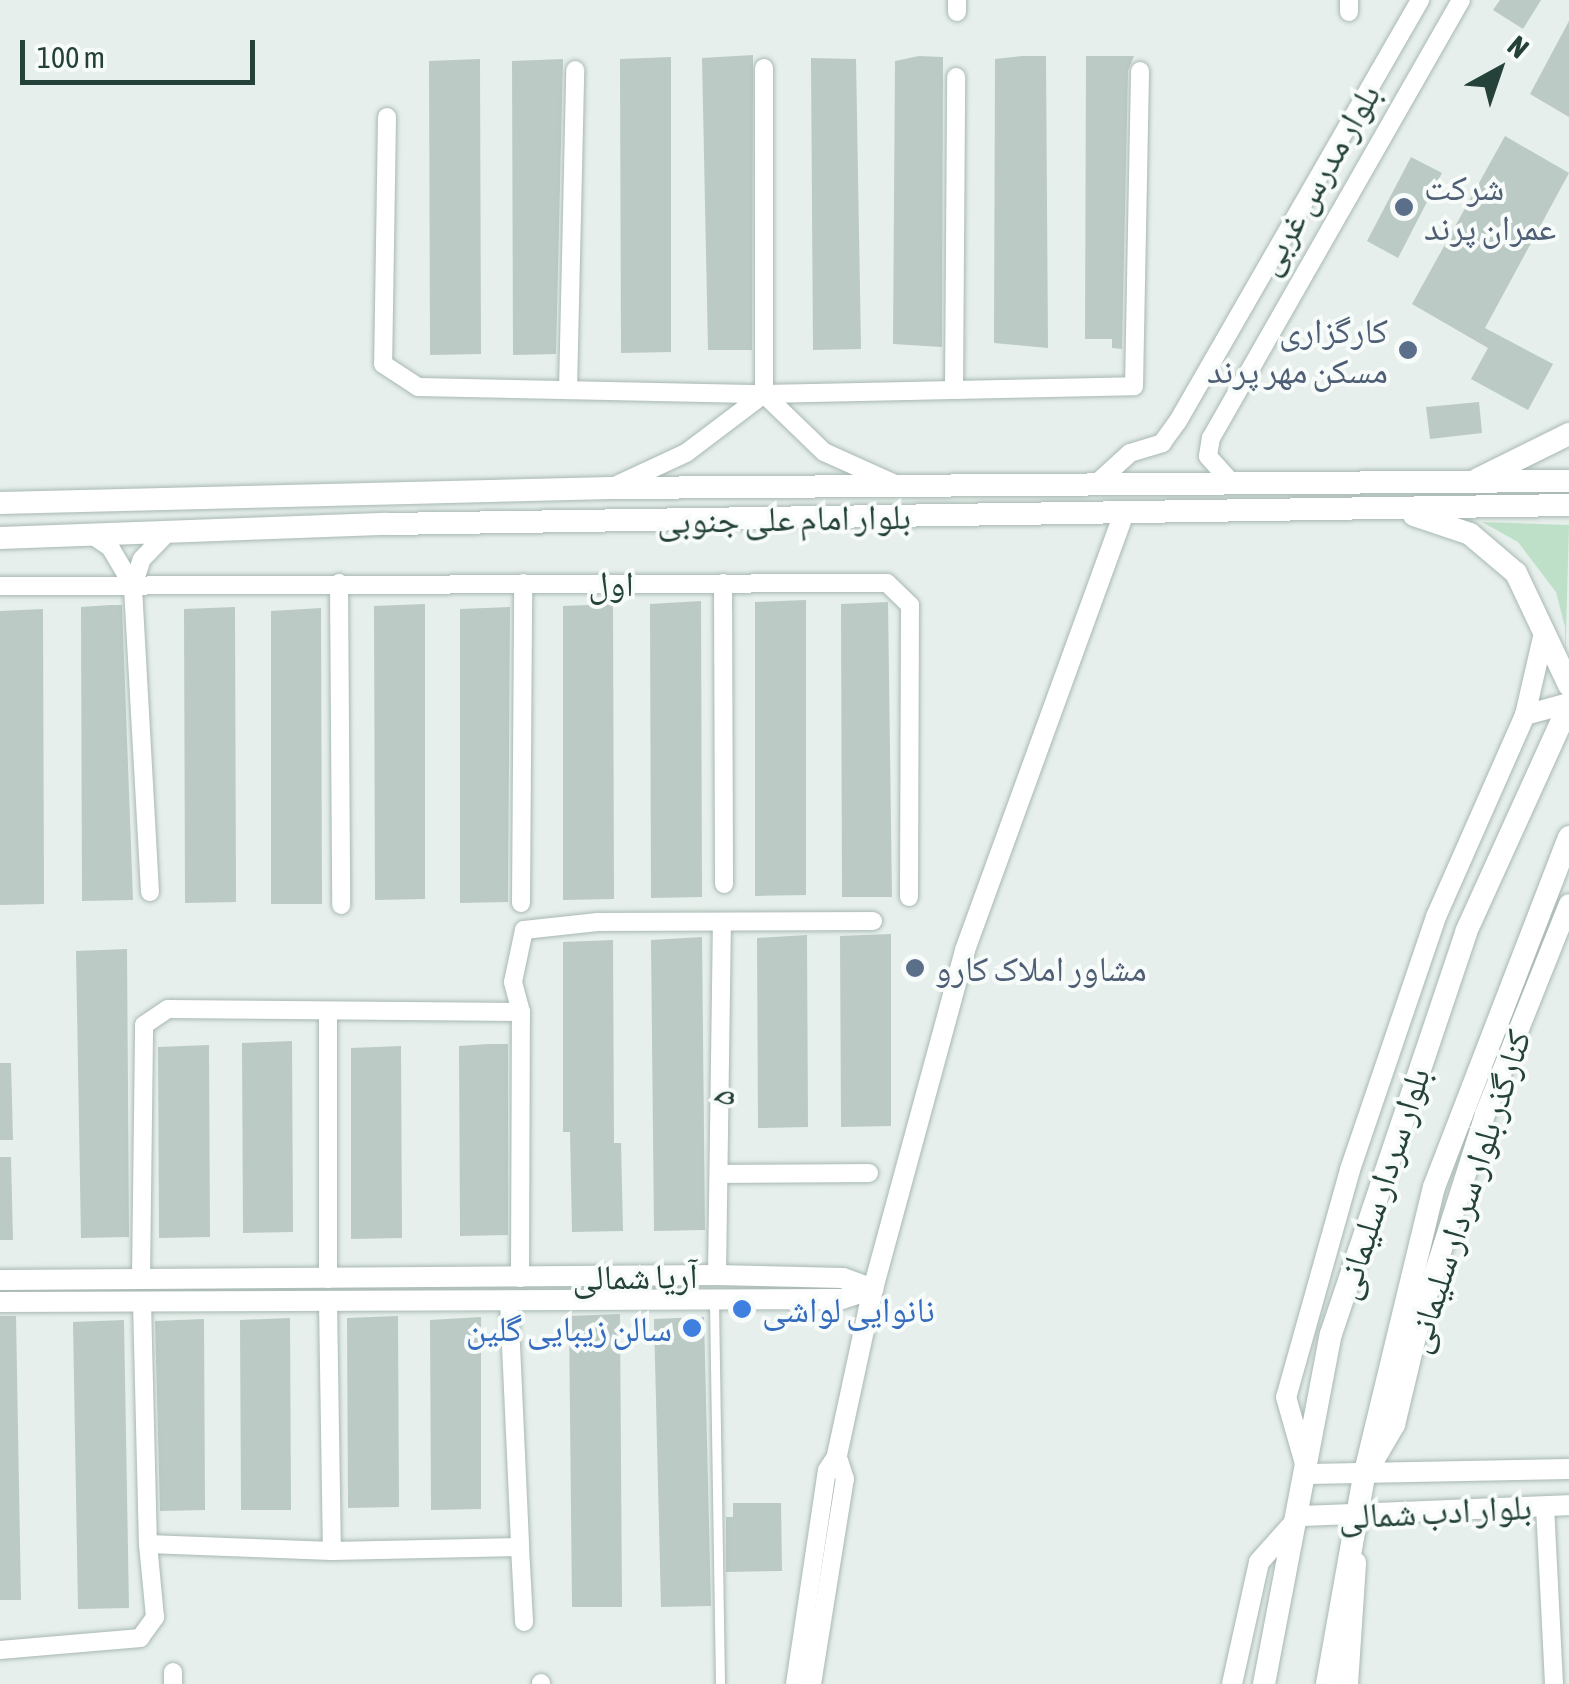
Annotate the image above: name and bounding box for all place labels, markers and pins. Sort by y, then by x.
place label: شرکت عمران پرند [1424,166,1556,248]
marker: شرکت عمران پرند [1393,196,1415,218]
place label: کارگزاری مسکن مهر پرند [1207,309,1388,391]
marker: کارگزاری مسکن مهر پرند [1397,339,1419,361]
place label: مشاور املاک کارو [935,947,1147,989]
marker: مشاور املاک کارو [904,957,926,979]
place label: نانوایی لواشی [762,1288,935,1330]
marker: نانوایی لواشی [731,1298,753,1320]
place label: سالن زیبایی گلین [466,1307,672,1349]
marker: سالن زیبایی گلین [681,1317,703,1339]

